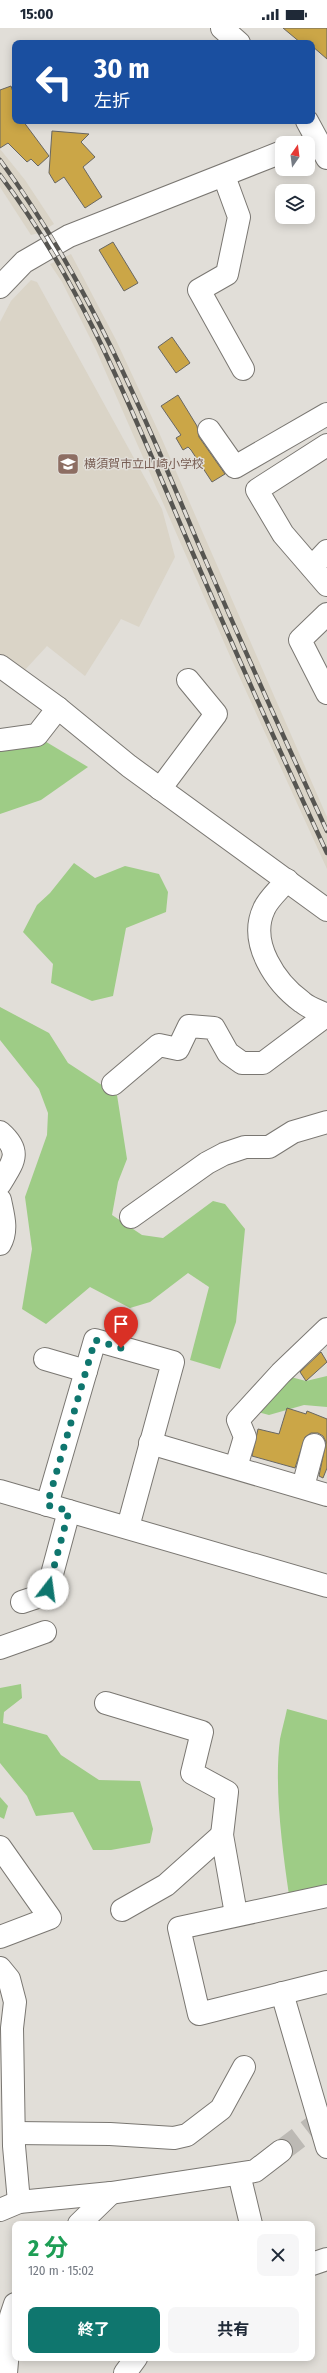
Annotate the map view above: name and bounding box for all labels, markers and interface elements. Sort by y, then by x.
text: 15:00 [20,5,54,23]
text: 30 m [94,52,150,85]
icon: left [28,56,80,108]
text: 左折 [94,90,130,112]
north arrow [275,136,315,176]
map controls [275,136,315,224]
button: layers [275,184,315,224]
school or university icon: 横須賀市立山崎小学校 [55,451,81,477]
place label: 横須賀市立山崎小学校 [84,457,204,471]
pin [104,1307,138,1348]
icon: arrive [110,1313,132,1335]
position arrow [27,1568,69,1610]
text: 2 分 [28,2234,68,2262]
button: close [257,2234,299,2276]
text: 120 m · 15:02 [28,2263,94,2278]
button: 終了 [28,2307,160,2353]
button: 共有 [168,2307,299,2353]

